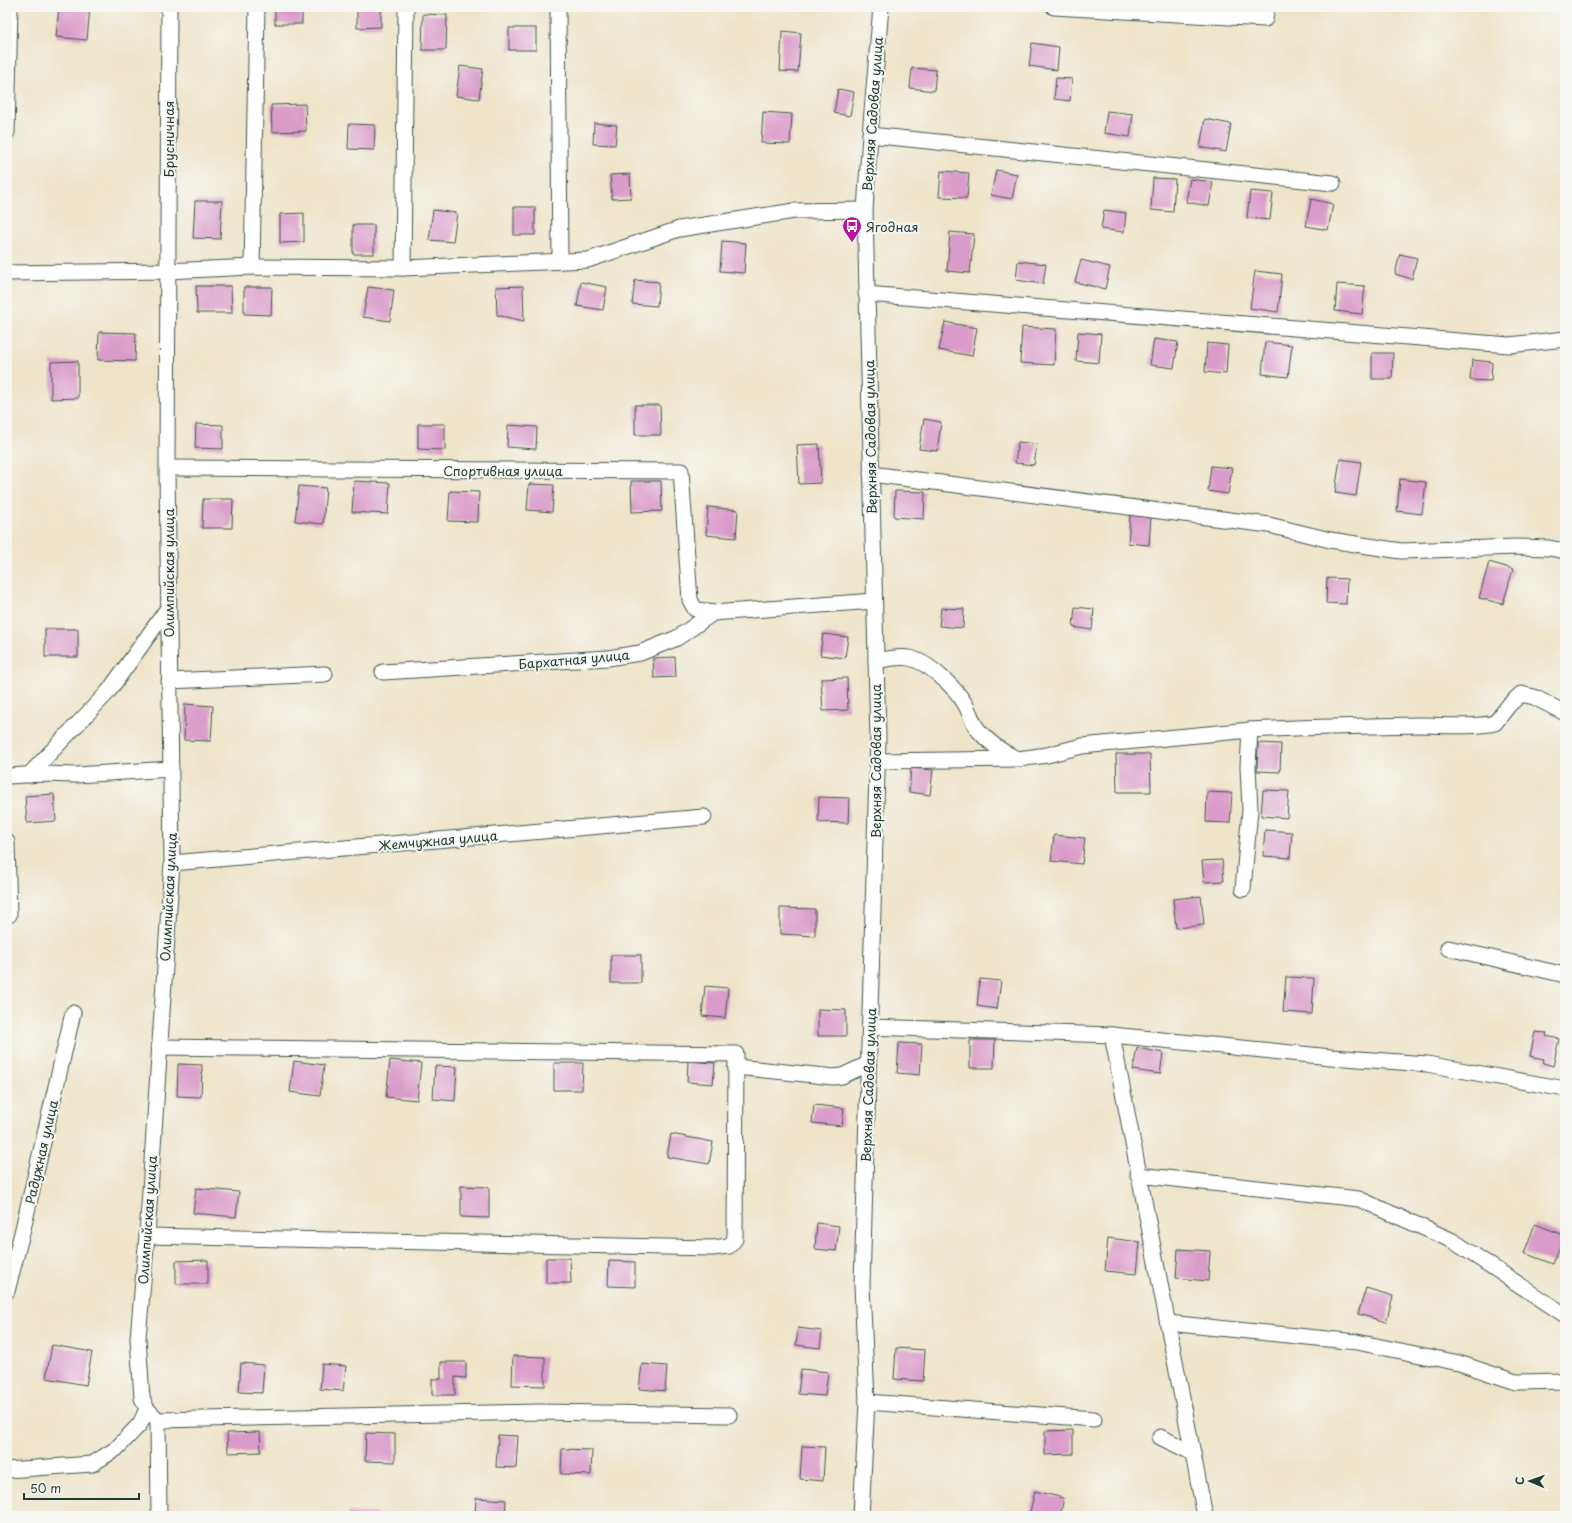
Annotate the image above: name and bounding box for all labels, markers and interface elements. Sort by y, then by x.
street label: Верхняя Садовая улица [857,35,887,192]
street label: Брусничная [159,101,178,177]
bus stop icon: Ягодная [841,215,863,243]
place label: Ягодная [866,217,919,236]
street label: Верхняя Садовая улица [859,359,881,514]
street label: Спортивная улица [443,461,564,480]
street label: Олимпийская улица [159,508,178,638]
street label: Бархатная улица [518,645,631,673]
street label: Верхняя Садовая улица [866,683,885,838]
street label: Жемчужная улица [378,825,499,855]
street label: Олимпийская улица [155,831,181,962]
street label: Верхняя Садовая улица [856,1007,880,1163]
street label: Радужная улица [20,1097,62,1206]
street label: Олимпийская улица [133,1154,161,1285]
north arrow [1510,1461,1550,1501]
scale bar [24,1475,139,1501]
text: С [1511,1476,1528,1485]
text: 50 m [30,1479,61,1497]

